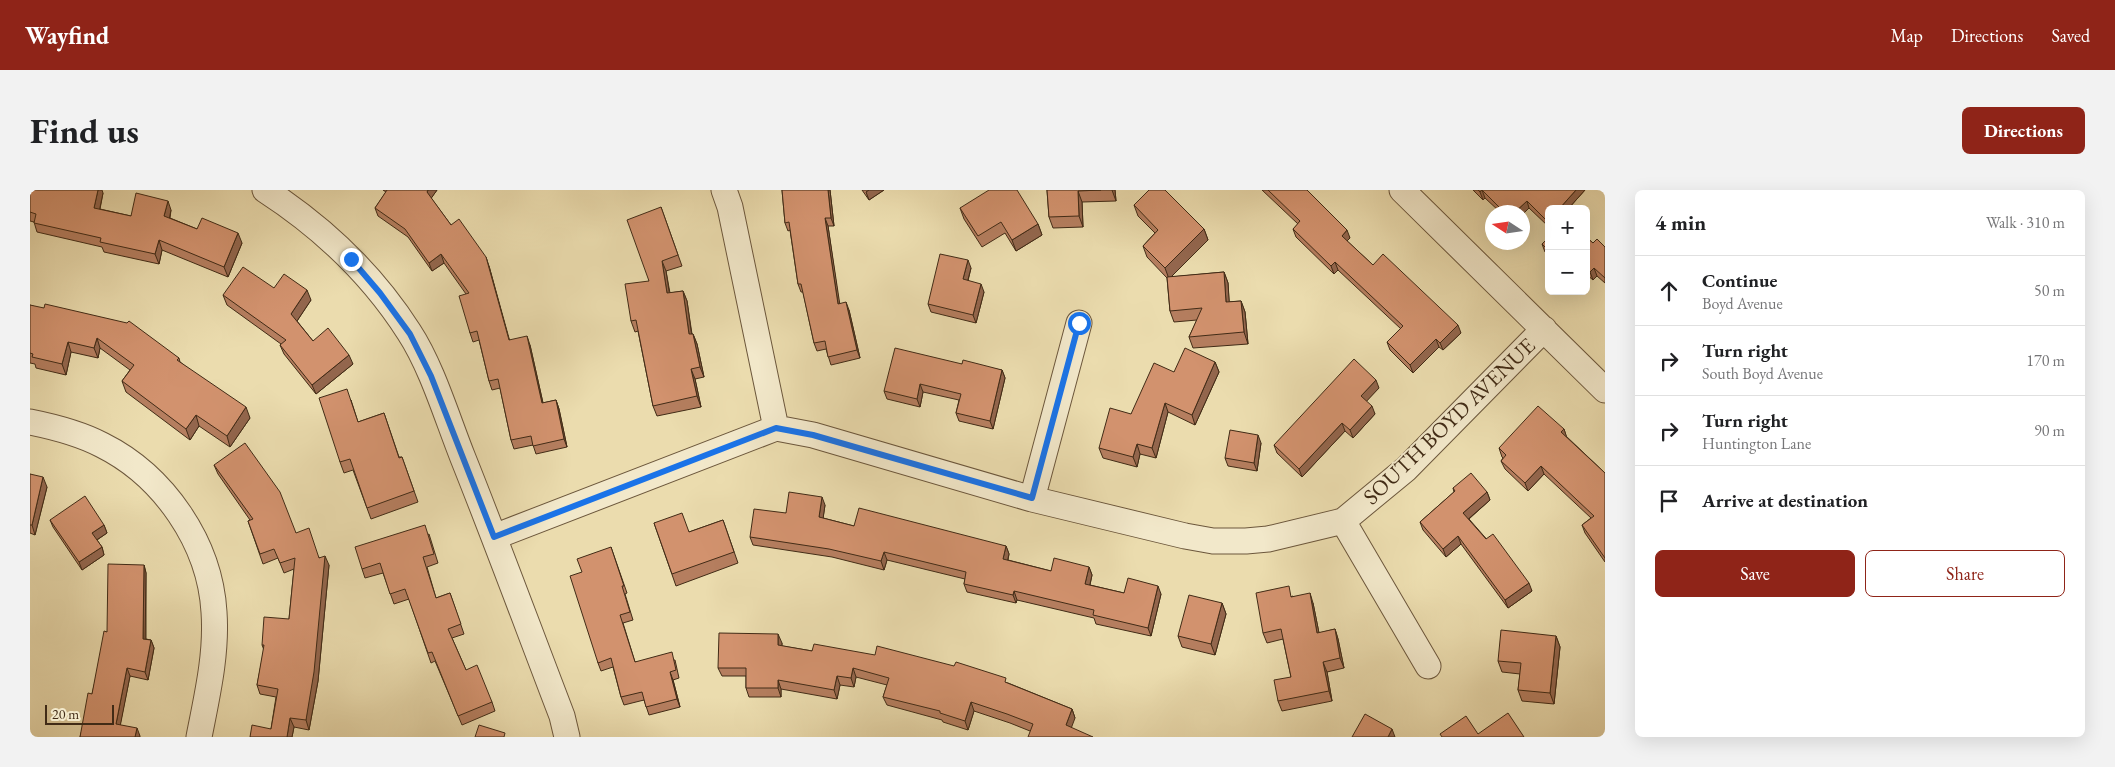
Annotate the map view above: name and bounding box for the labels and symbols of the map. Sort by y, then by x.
north arrow [1485,205,1530,250]
route end [340,248,363,271]
route start [1068,312,1091,335]
street label: SOUTH BOYD AVENUE [1357,331,1541,511]
scale bar [45,702,114,725]

